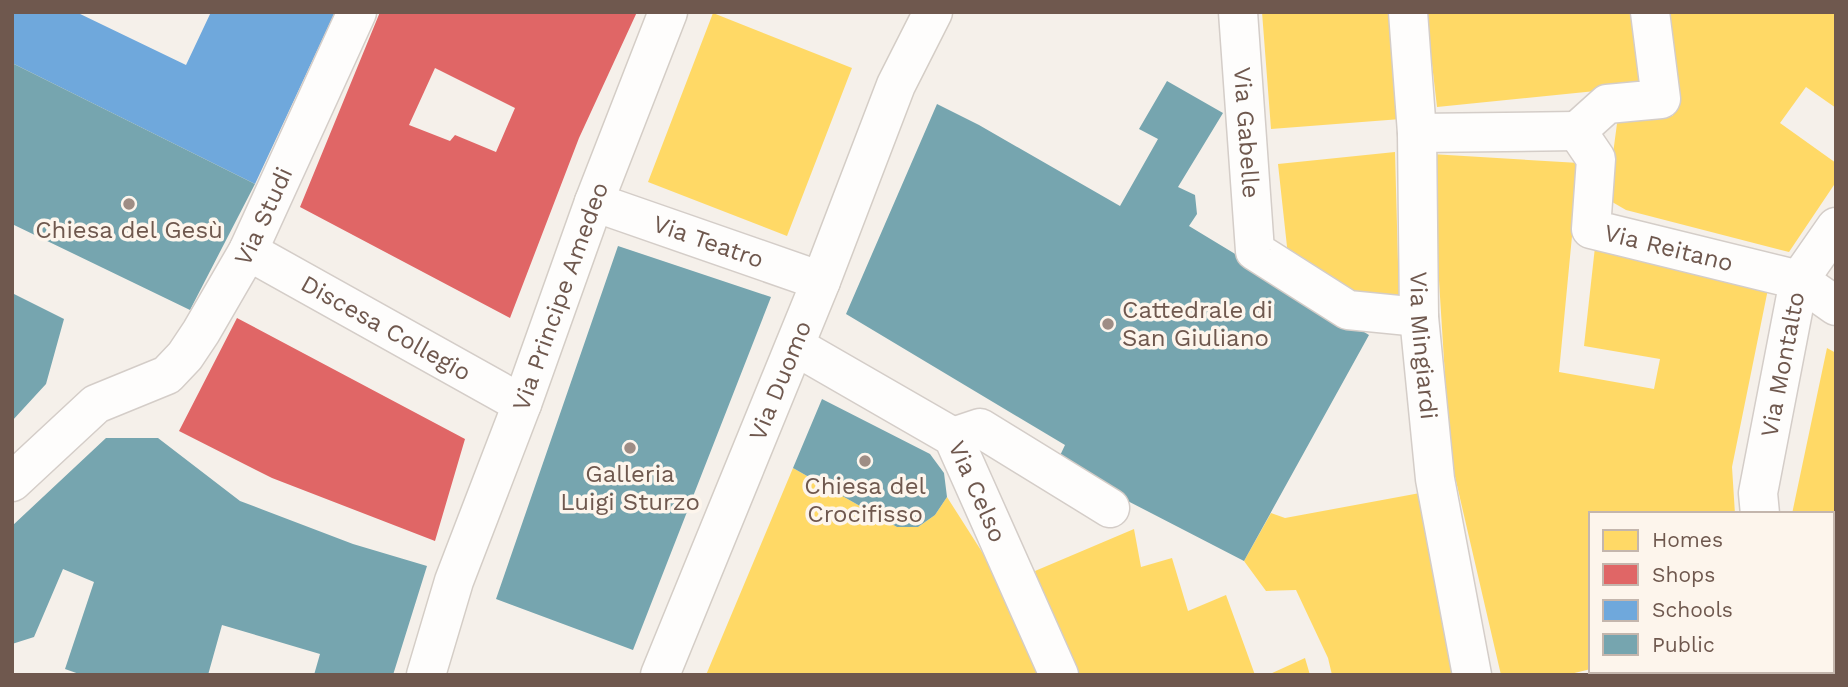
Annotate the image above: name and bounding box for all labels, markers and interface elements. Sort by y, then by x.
street label: Via Gabelle [1228,66,1265,199]
street label: Via Studi [229,163,298,271]
street label: Via Principe Amedeo [507,178,614,414]
marker: Chiesa del Gesù [121,196,137,212]
street label: Via Teatro [649,210,767,274]
place label: Chiesa del Gesù [35,216,223,244]
street label: Via Reitano [1601,219,1736,277]
street label: Discesa Collegio [296,269,476,387]
street label: Via Mingiardi [1405,271,1443,421]
street label: Via Montalto [1755,289,1810,440]
place label: Cattedrale di San Giuliano [1122,296,1273,352]
marker: Cattedrale di San Giuliano [1100,316,1116,332]
street label: Via Duomo [743,317,817,445]
street label: Via Celso [943,437,1012,547]
marker: Galleria Luigi Sturzo [622,440,638,456]
marker: Chiesa del Crocifisso [857,453,873,469]
place label: Galleria Luigi Sturzo [560,460,700,516]
place label: Chiesa del Crocifisso [804,472,926,528]
legend [1589,512,1834,673]
text: Homes [1652,527,1723,552]
text: Shops [1652,562,1715,587]
text: Schools [1652,597,1733,622]
text: Public [1652,632,1715,657]

